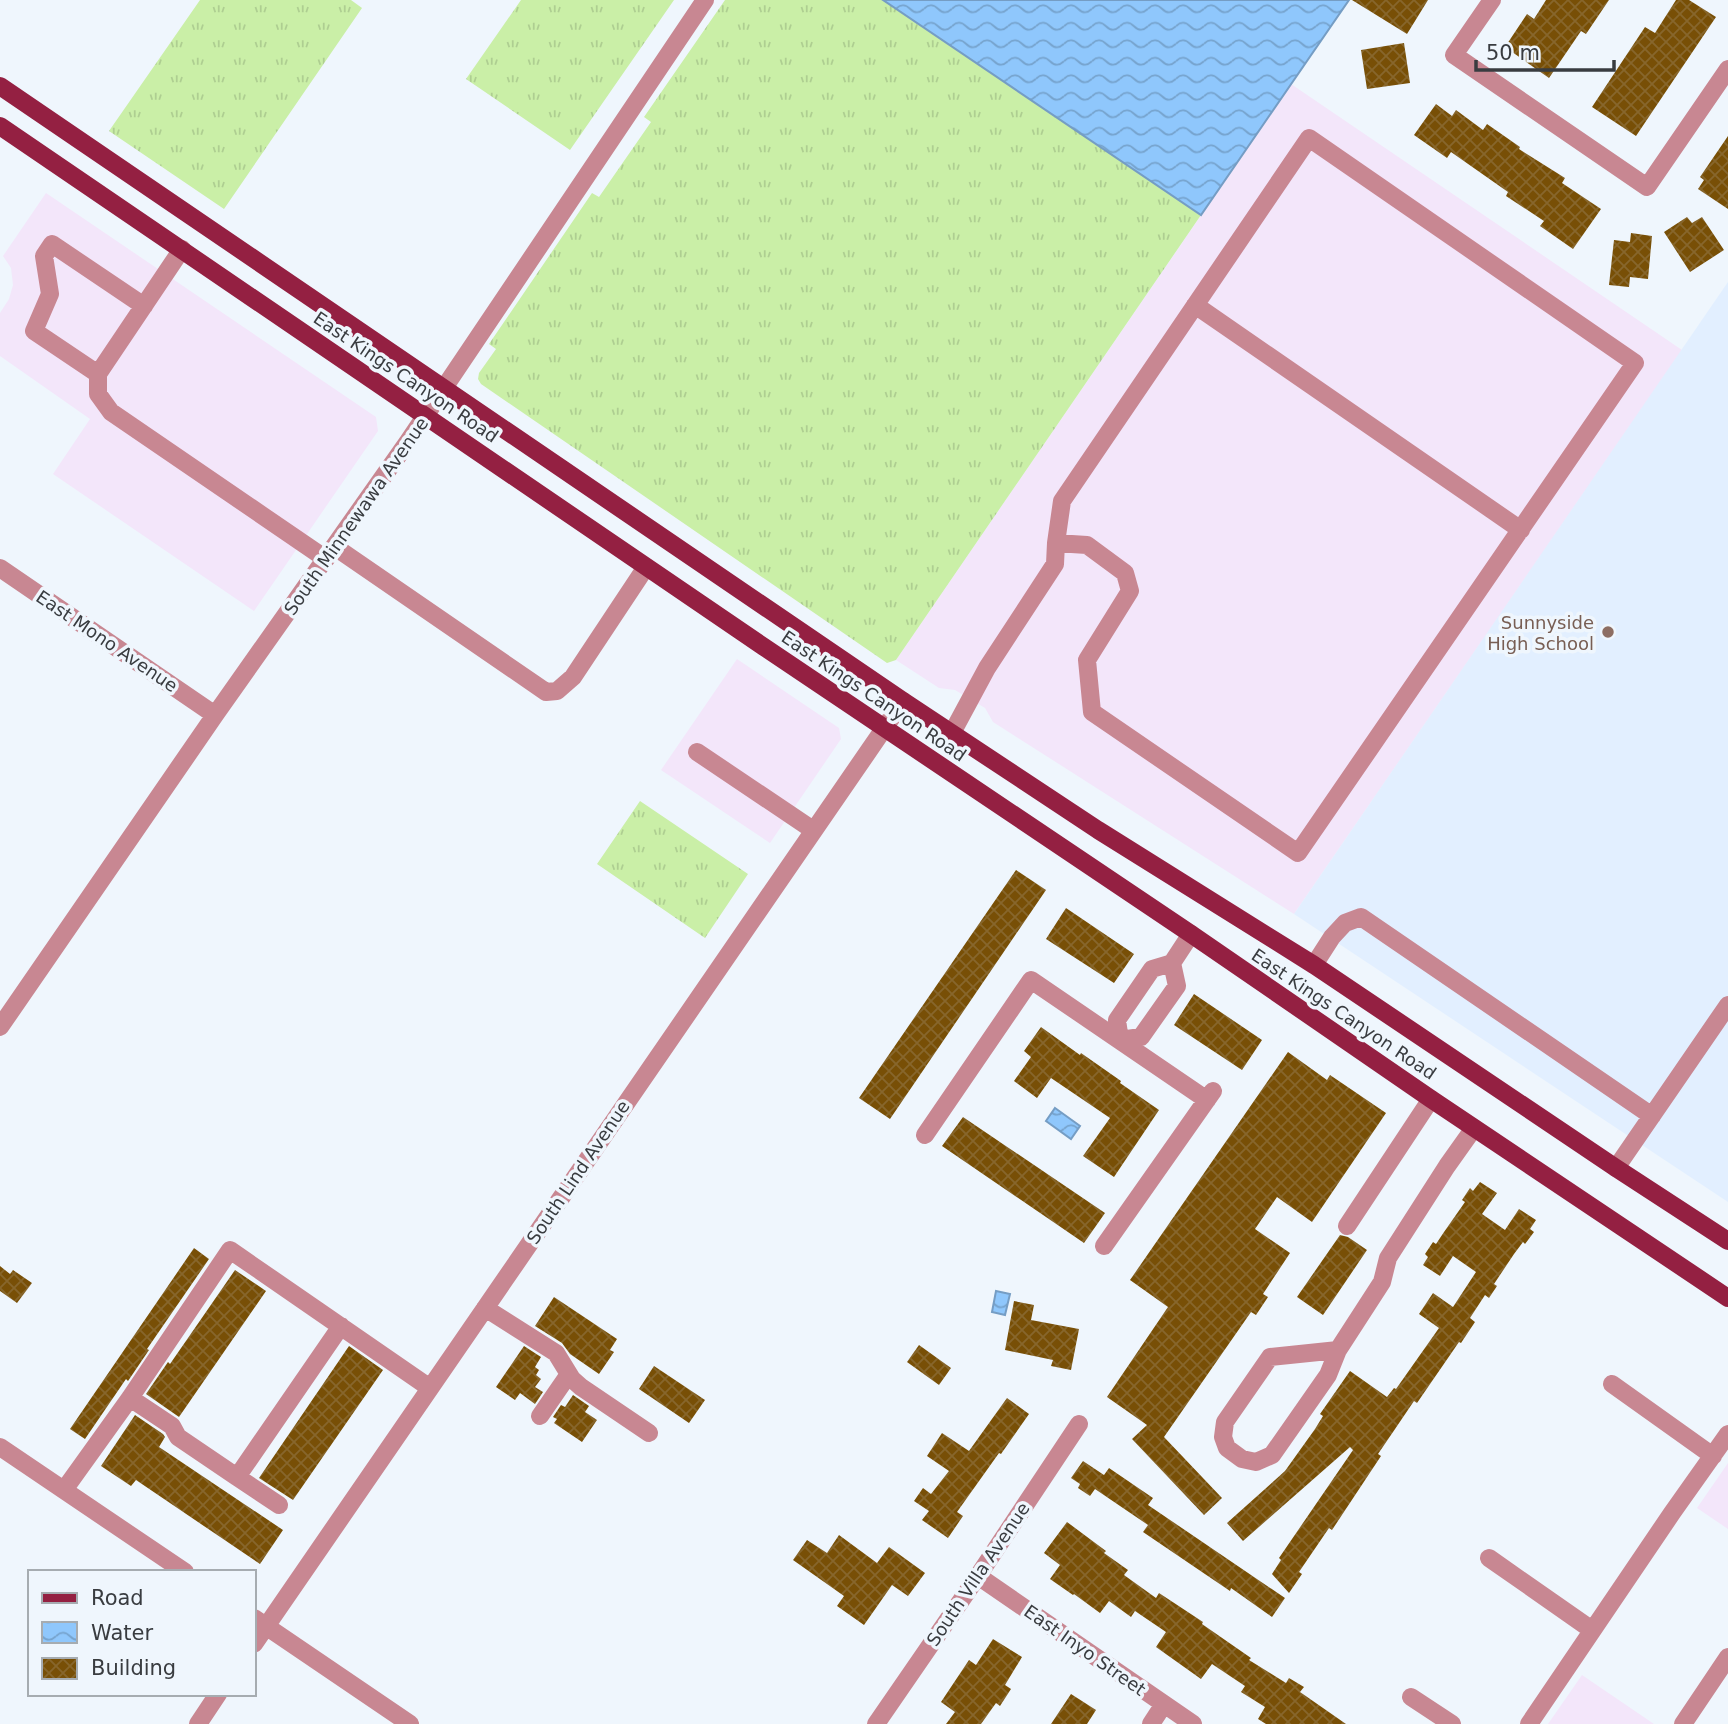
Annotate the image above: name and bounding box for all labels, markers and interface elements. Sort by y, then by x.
scale bar [1476,28,1614,72]
text: 50 m [1486,41,1540,65]
street label: East Kings Canyon Road [310,307,502,447]
street label: South Minnewawa Avenue [280,413,432,619]
street label: East Mono Avenue [32,586,182,696]
place label: Sunnyside High School [1487,612,1594,654]
marker: Sunnyside High School [1600,624,1616,640]
street label: East Kings Canyon Road [778,626,970,766]
street label: East Kings Canyon Road [1248,944,1440,1084]
street label: South Lind Avenue [522,1096,634,1248]
street label: South Villa Avenue [922,1498,1034,1650]
legend [28,1570,256,1696]
text: Road [91,1586,144,1610]
street label: East Inyo Street [1020,1600,1150,1700]
text: Water [91,1621,153,1645]
text: Building [91,1656,176,1680]

